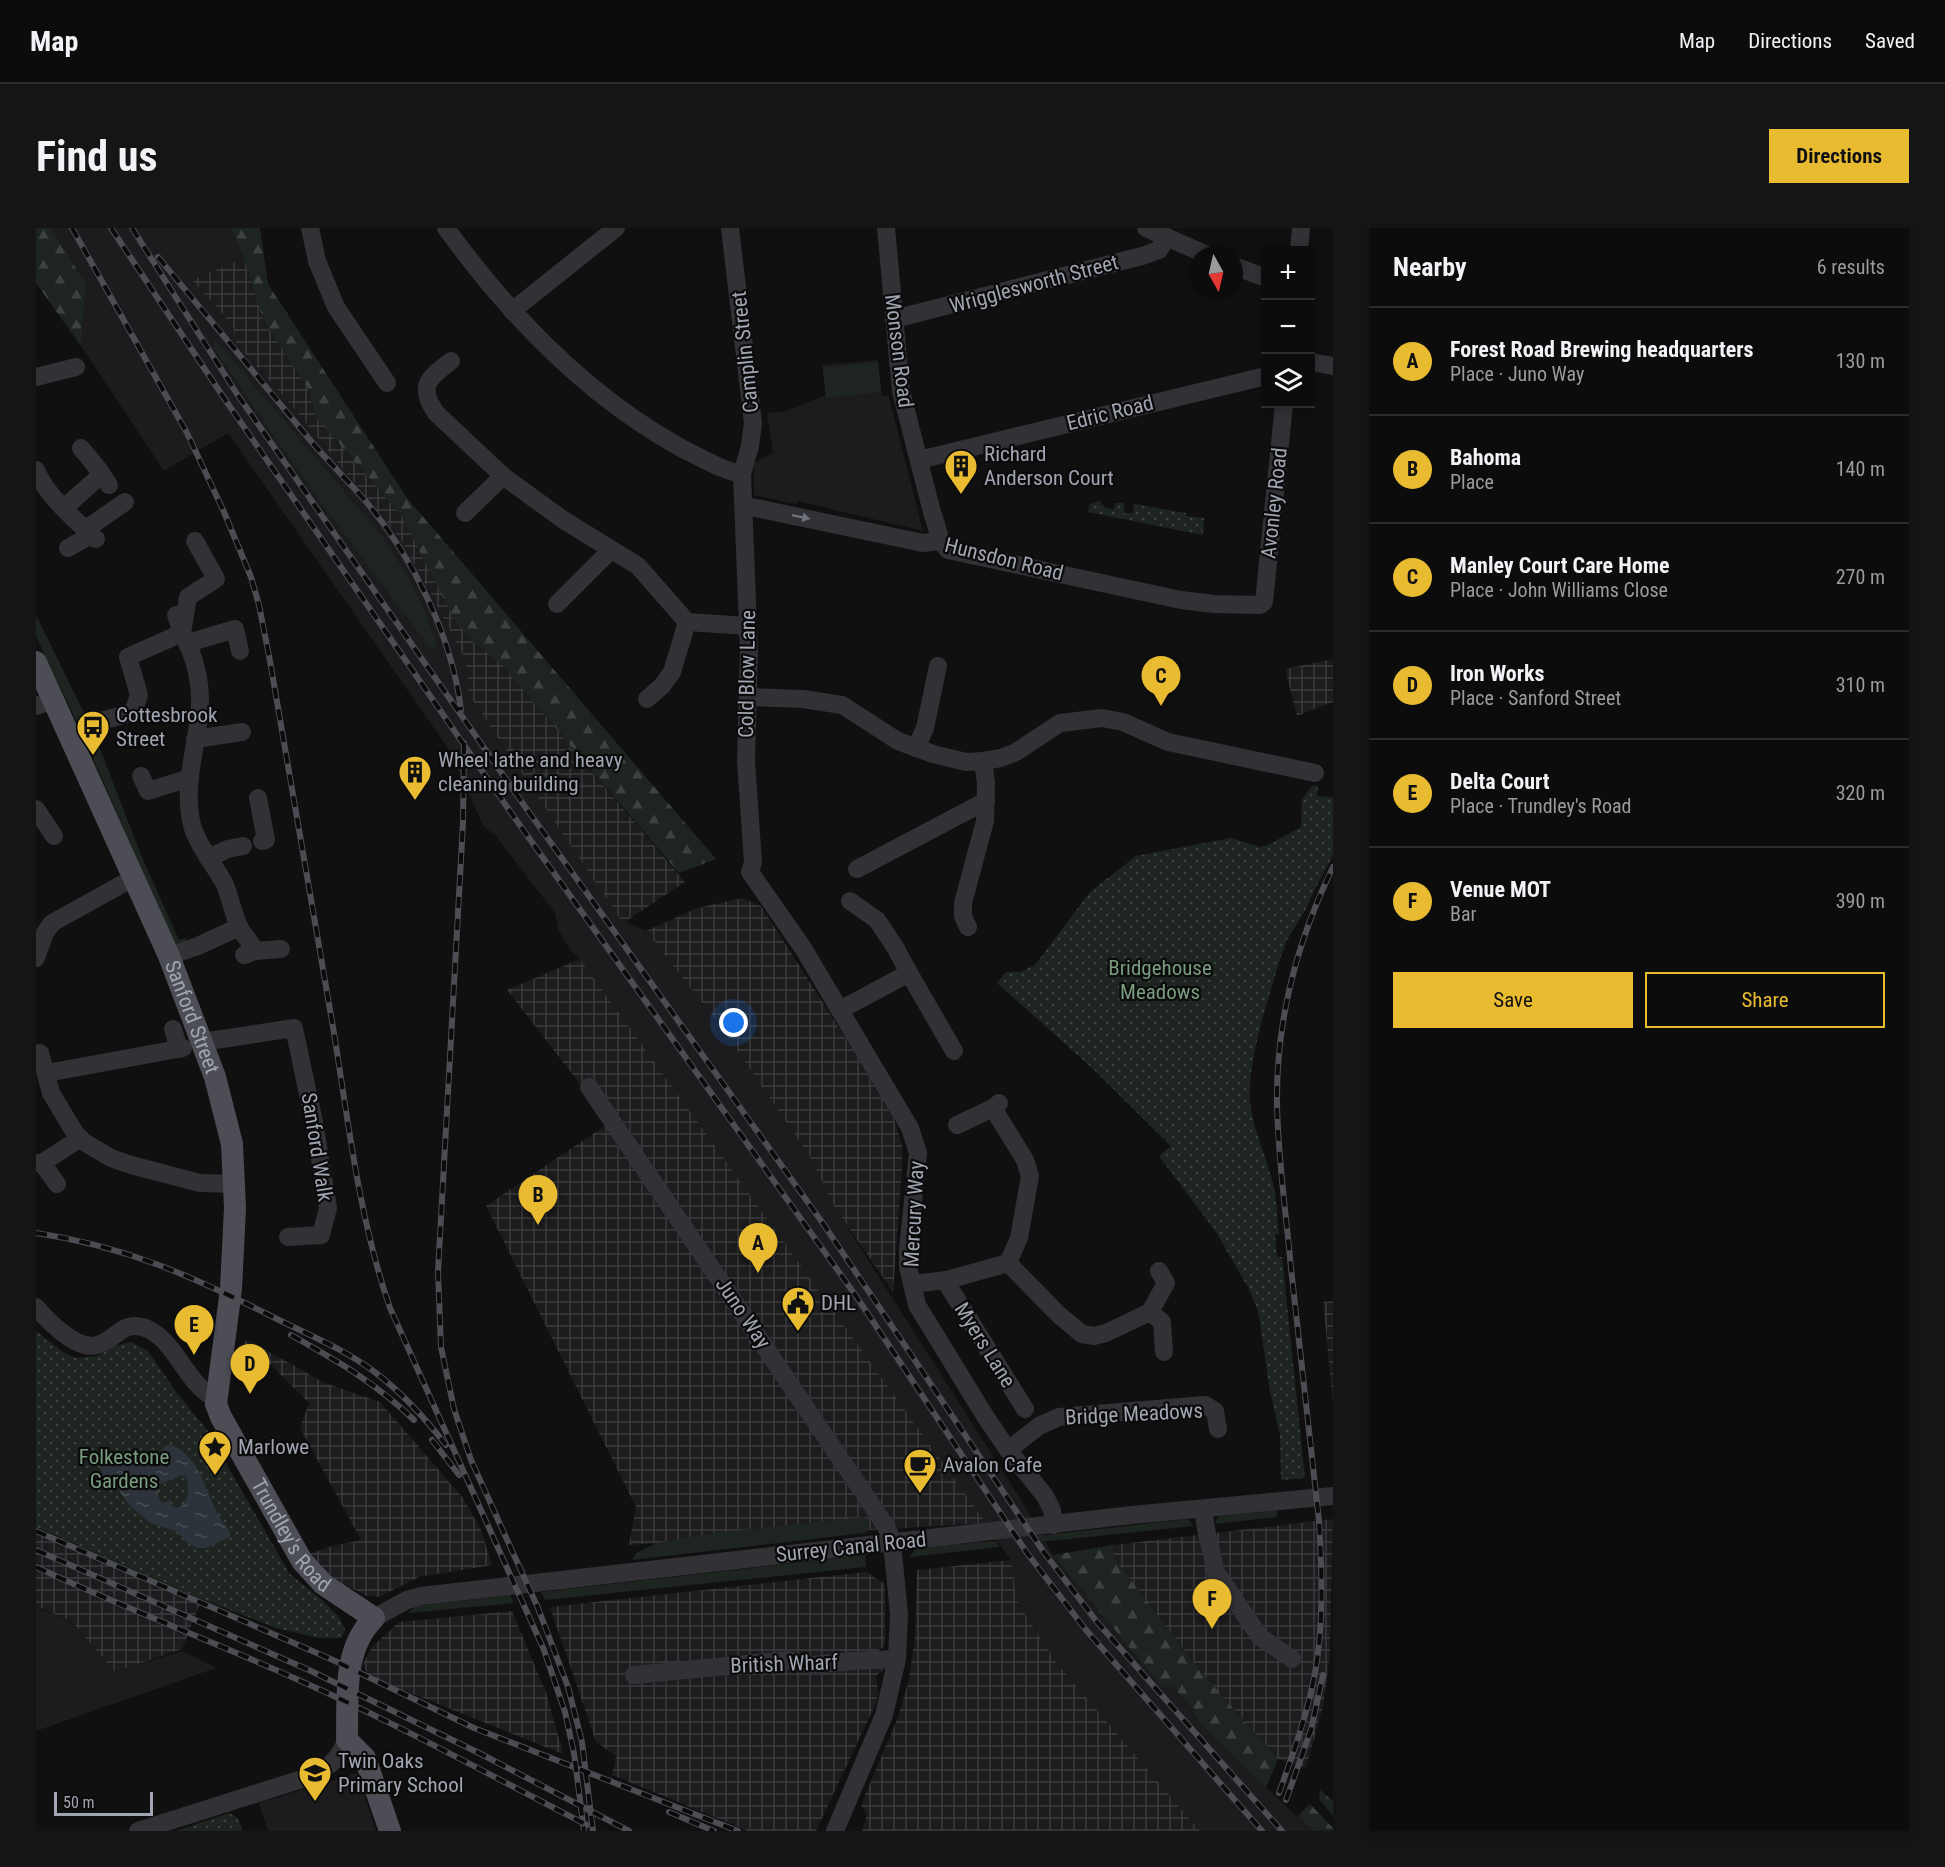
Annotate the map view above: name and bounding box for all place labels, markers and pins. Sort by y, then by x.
place label: Richard Anderson Court [984,442,1114,490]
building icon: Richard Anderson Court [943,448,979,495]
pin: C [1142,656,1180,706]
place label: Cottesbrook Street [116,703,218,751]
bus stop icon: Cottesbrook Street [75,709,111,756]
place label: Wheel lathe and heavy cleaning building [438,748,623,796]
building icon: Wheel lathe and heavy cleaning building [397,754,433,801]
pin: B [518,1176,558,1225]
pin: A [738,1224,778,1273]
public building icon: DHL [780,1285,816,1332]
place label: DHL [821,1291,856,1315]
pin: E [174,1306,214,1355]
pin: D [230,1344,270,1394]
place icon: Marlowe [197,1429,233,1476]
place label: Marlowe [238,1435,309,1459]
cafe icon: Avalon Cafe [902,1447,938,1494]
place label: Avalon Cafe [943,1453,1042,1477]
pin: F [1192,1580,1232,1629]
place label: Twin Oaks Primary School [338,1749,464,1797]
school or university icon: Twin Oaks Primary School [297,1755,333,1802]

